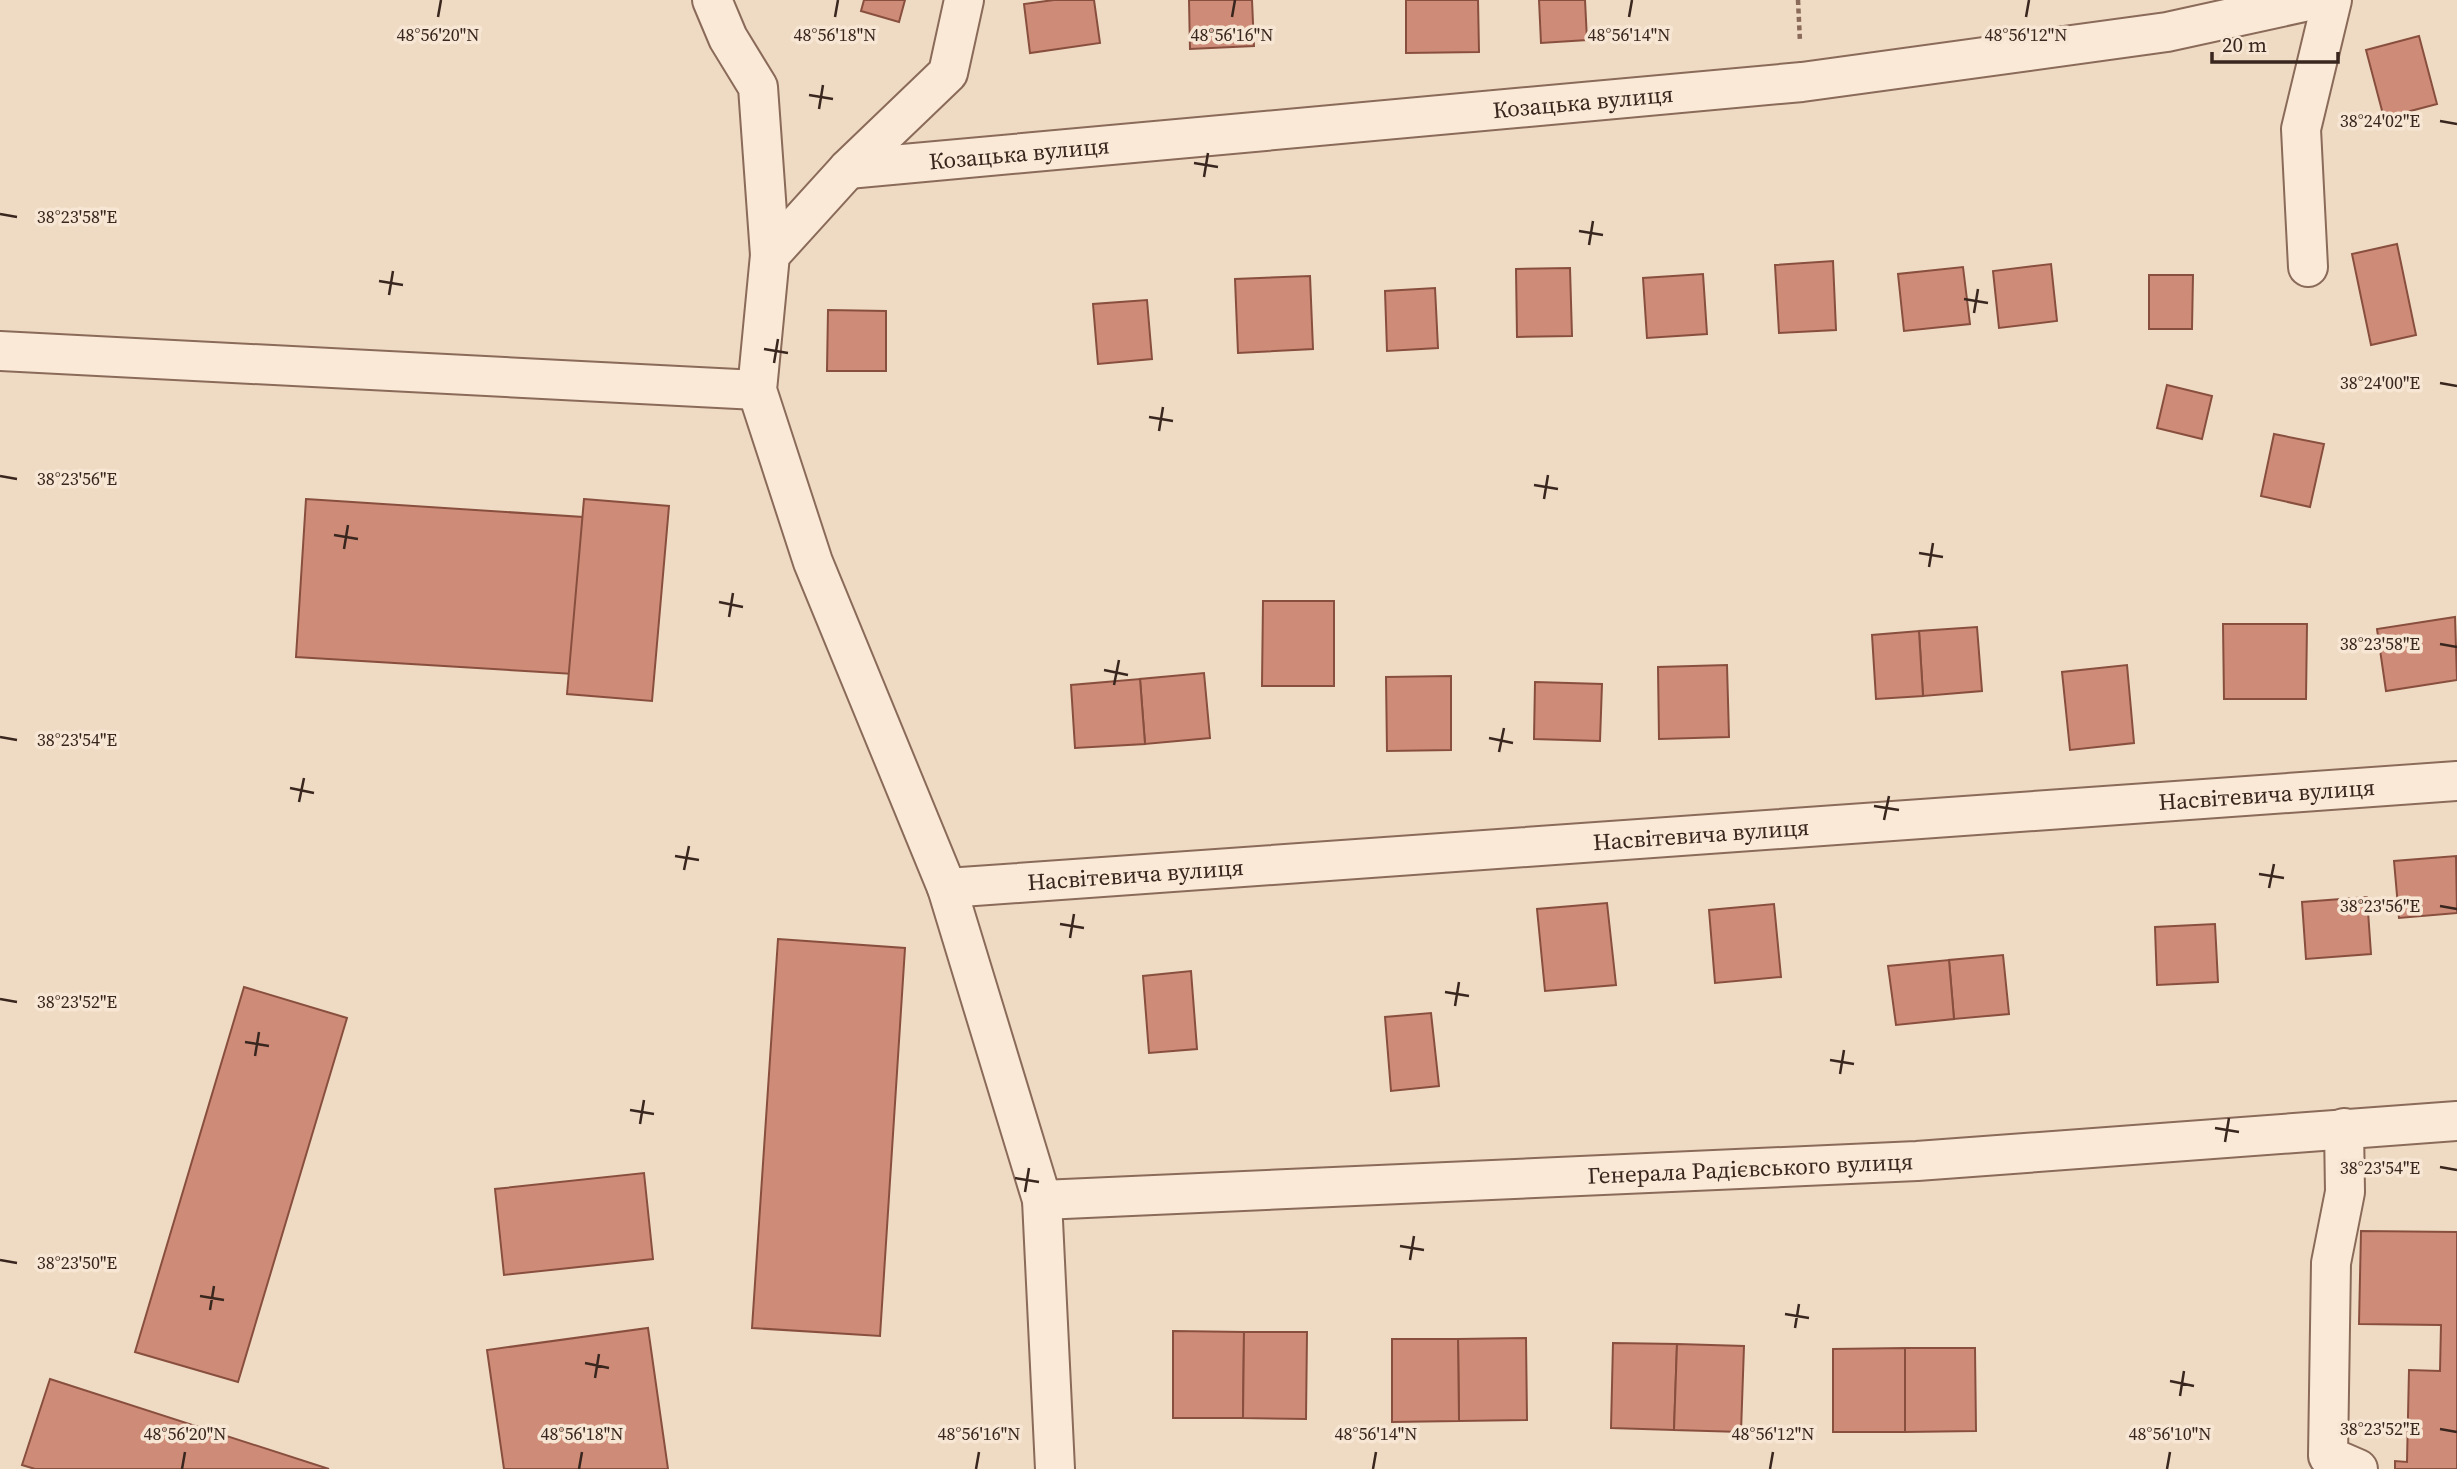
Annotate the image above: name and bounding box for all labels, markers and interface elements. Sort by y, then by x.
scale bar [2212,21,2338,65]
text: 48°56'20"N [397,22,479,47]
text: 48°56'18"N [794,22,876,47]
text: 48°56'16"N [1191,22,1273,47]
text: 48°56'14"N [1588,22,1670,47]
text: 48°56'12"N [1985,22,2067,47]
text: 20 m [2222,30,2267,59]
street label: Козацька вулиця [1491,78,1675,126]
text: 38°24'02"E [2340,108,2420,133]
street label: Козацька вулиця [928,129,1111,178]
text: 38°23'58"E [37,204,117,229]
text: 38°24'00"E [2340,370,2420,395]
text: 38°23'56"E [37,466,117,491]
text: 38°23'58"E [2340,631,2420,656]
text: 38°23'54"E [37,727,117,752]
street label: Насвітевича вулиця [2157,771,2376,818]
street label: Насвітевича вулиця [1592,811,1810,858]
street label: Насвітевича вулиця [1026,851,1245,898]
text: 38°23'56"E [2340,893,2420,918]
text: 38°23'52"E [37,989,117,1014]
street label: Генерала Радієвського вулиця [1587,1145,1914,1192]
text: 38°23'54"E [2340,1155,2420,1180]
text: 38°23'50"E [37,1250,117,1275]
text: 38°23'52"E [2340,1416,2420,1441]
text: 48°56'20"N [144,1421,226,1446]
text: 48°56'18"N [541,1421,623,1446]
text: 48°56'16"N [938,1421,1020,1446]
text: 48°56'14"N [1335,1421,1417,1446]
text: 48°56'12"N [1732,1421,1814,1446]
text: 48°56'10"N [2129,1421,2211,1446]

